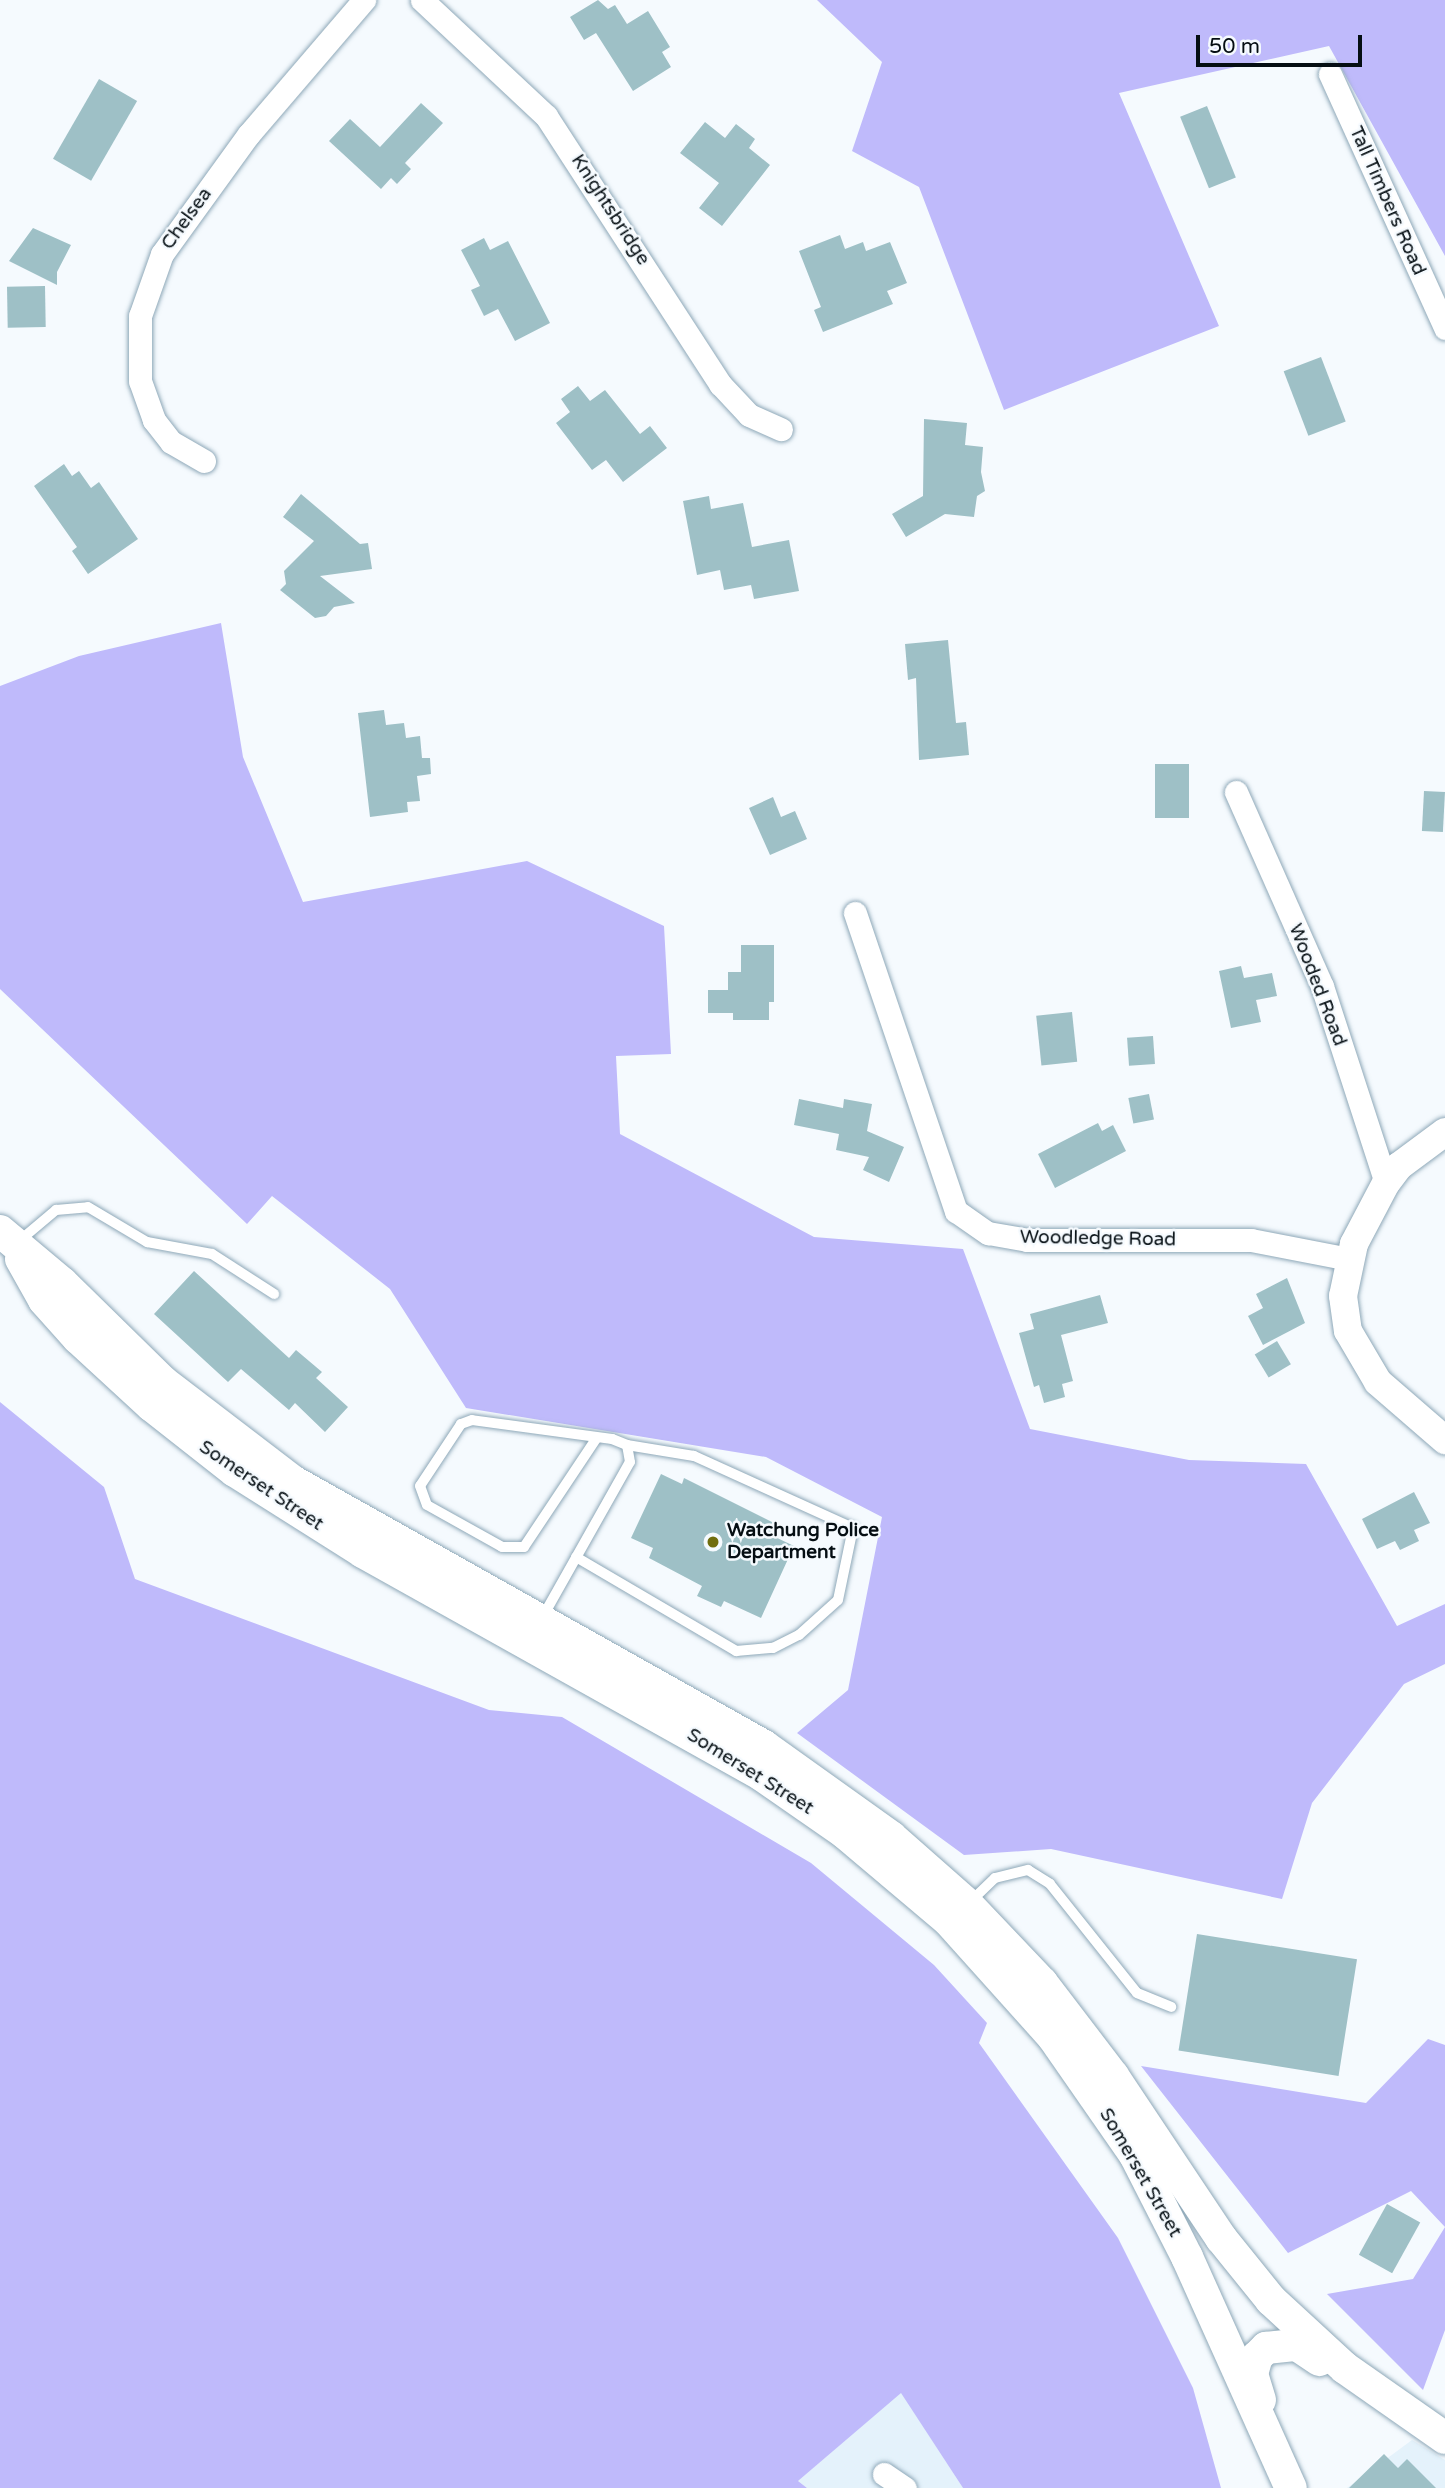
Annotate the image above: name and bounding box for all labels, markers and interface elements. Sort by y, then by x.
scale bar [1200,21,1366,65]
text: 50 m [1209,34,1260,59]
street label: Tall Timbers Road [1344,123,1430,279]
street label: Knightsbridge [566,150,654,270]
street label: Chelsea [157,184,217,254]
street label: Wooded Road [1283,921,1351,1049]
street label: Woodledge Road [1020,1226,1176,1252]
street label: Somerset Street [194,1436,328,1536]
place label: Watchung Police Department [727,1520,879,1564]
marker: Watchung Police Department [705,1534,721,1550]
street label: Somerset Street [682,1724,818,1820]
street label: Somerset Street [1094,2104,1186,2242]

